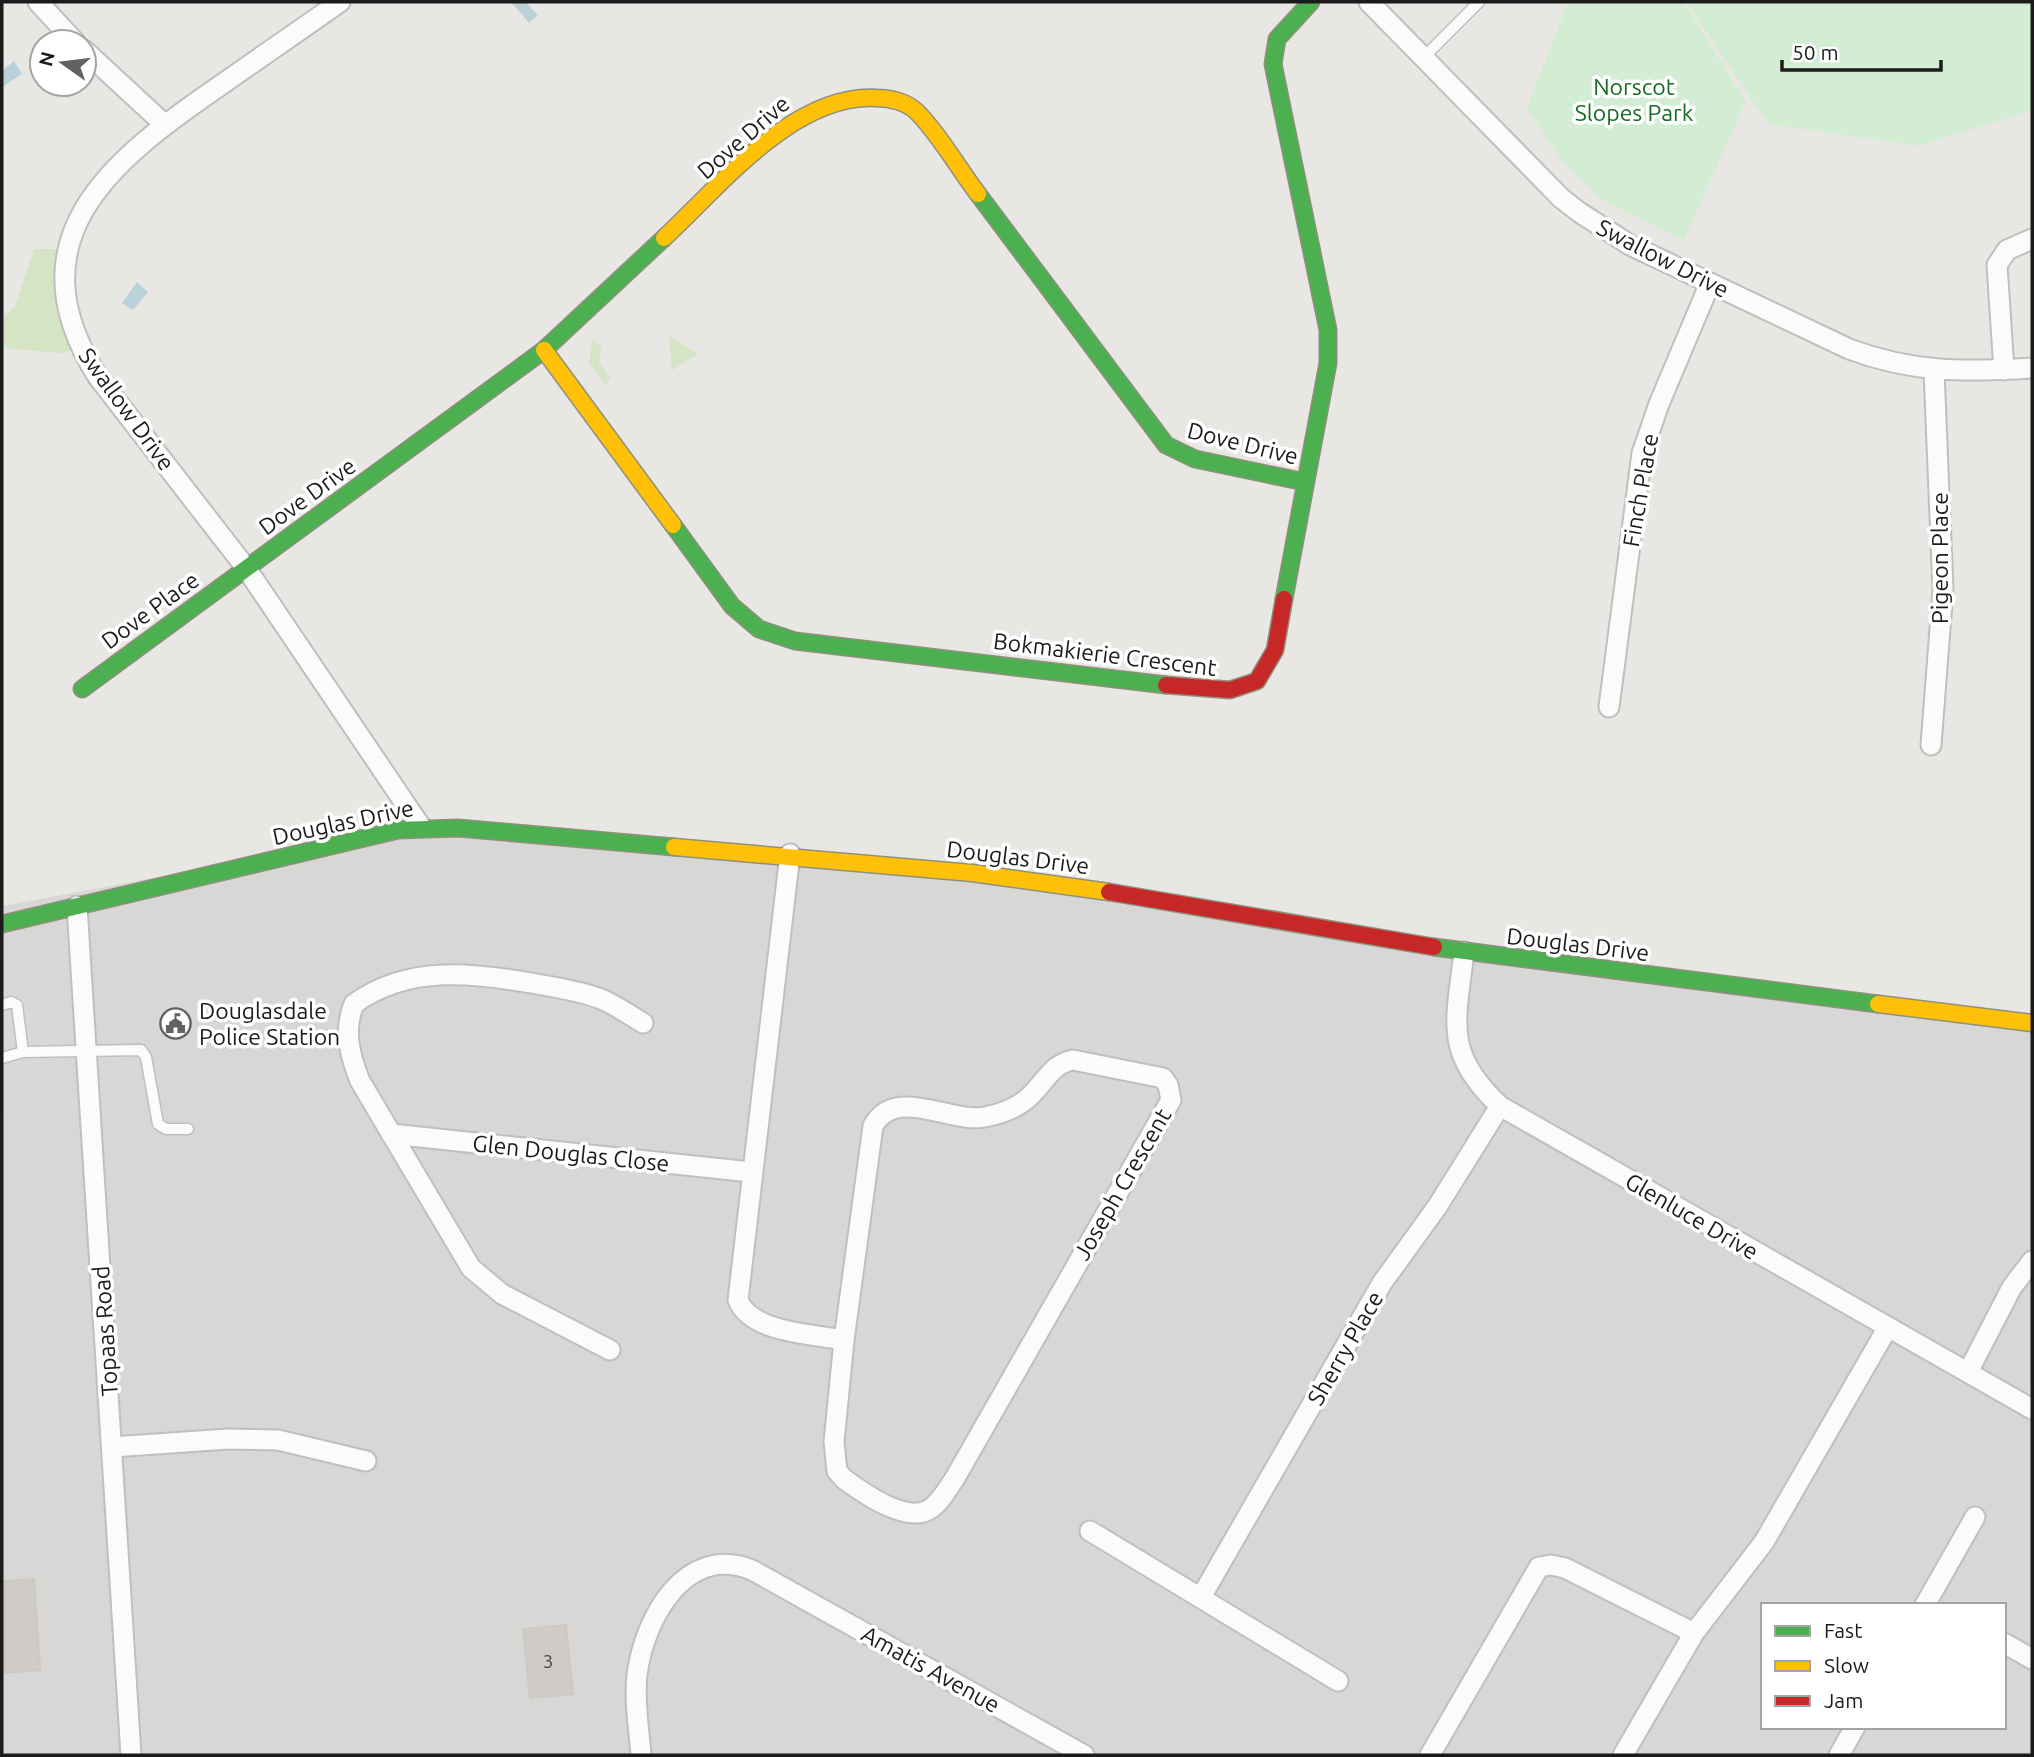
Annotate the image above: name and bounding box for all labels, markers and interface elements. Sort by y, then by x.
north arrow [28,28,98,98]
scale bar [1782,28,1941,72]
text: 50 m [1792,40,1839,64]
text: N [34,49,59,68]
park label: Norscot Slopes Park [1575,74,1694,125]
street label: Dove Drive [692,90,794,184]
street label: Swallow Drive [1593,214,1733,302]
street label: Swallow Drive [74,343,180,475]
street label: Dove Drive [1185,417,1301,469]
street label: Finch Place [1618,431,1662,549]
street label: Dove Drive [254,453,360,539]
street label: Pigeon Place [1927,492,1952,624]
street label: Dove Place [97,566,203,654]
street label: Bokmakierie Crescent [992,628,1218,680]
street label: Douglas Drive [270,795,416,849]
street label: Douglas Drive [945,836,1091,878]
street label: Douglas Drive [1505,923,1651,965]
place label: Douglasdale Police Station [199,998,340,1049]
public building icon: Douglasdale Police Station [159,1006,193,1040]
street label: Joseph Crescent [1069,1104,1175,1264]
street label: Glen Douglas Close [471,1130,671,1176]
street label: Glenluce Drive [1621,1168,1763,1264]
street label: Topaas Road [88,1265,122,1397]
street label: Sherry Place [1302,1287,1388,1409]
legend [1761,1603,2006,1729]
text: Fast [1824,1618,1862,1642]
street label: Amatis Avenue [858,1621,1004,1717]
house number: 3 [543,1650,553,1672]
text: Slow [1824,1653,1869,1677]
text: Jam [1824,1688,1863,1712]

